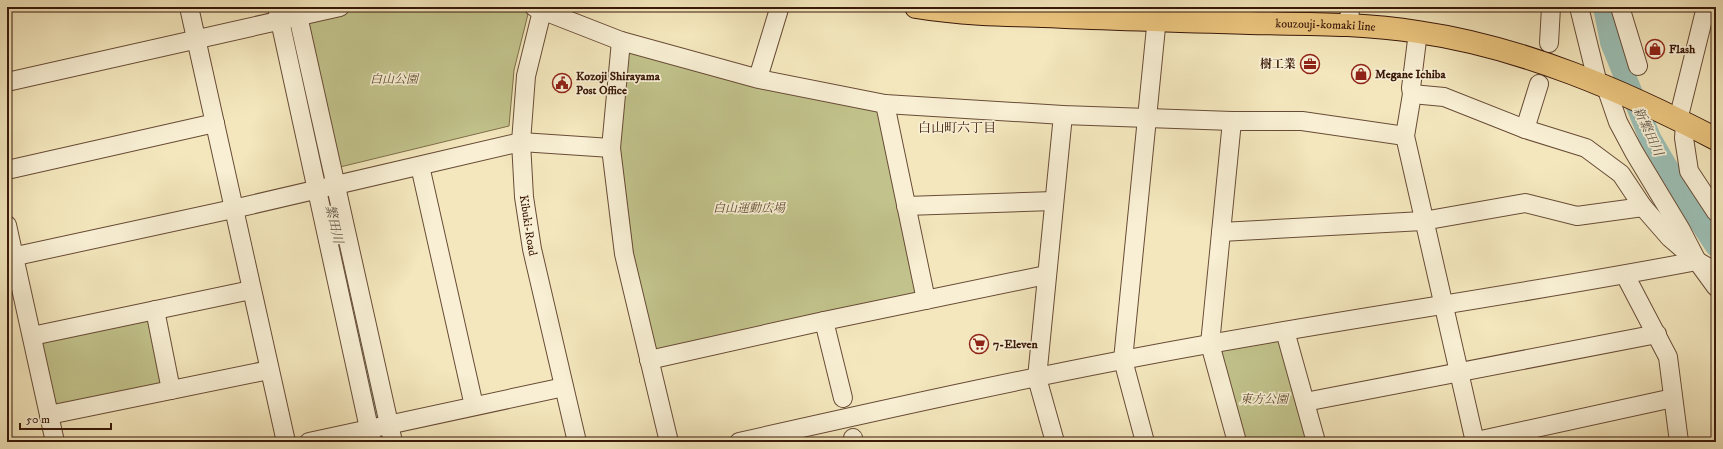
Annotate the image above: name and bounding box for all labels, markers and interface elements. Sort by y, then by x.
street label: kouzouji-komaki line [1275,16,1376,35]
shop icon: Flash [1644,38,1666,60]
place label: Flash [1669,42,1696,57]
office icon: 樹工業 [1299,53,1321,75]
place label: 樹工業 [1260,57,1296,72]
shop icon: Megane Ichiba [1350,63,1372,85]
place label: Megane Ichiba [1375,67,1446,82]
place label: Kozoji Shirayama Post Office [576,69,661,98]
park label: 白山公園 [370,72,420,87]
public building icon: Kozoji Shirayama Post Office [551,72,573,94]
water label: 新繁田川 [1630,104,1667,160]
district label: 白山町六丁目 [918,120,996,136]
street label: Kibuki-Road [516,194,540,258]
park label: 白山運動広場 [713,201,786,216]
water label: 繁田川 [322,203,347,247]
supermarket icon: 7-Eleven [968,333,990,355]
place label: 7-Eleven [993,337,1038,352]
park label: 東方公園 [1240,392,1290,407]
scale bar [20,405,111,431]
text: 50 m [26,412,50,427]

